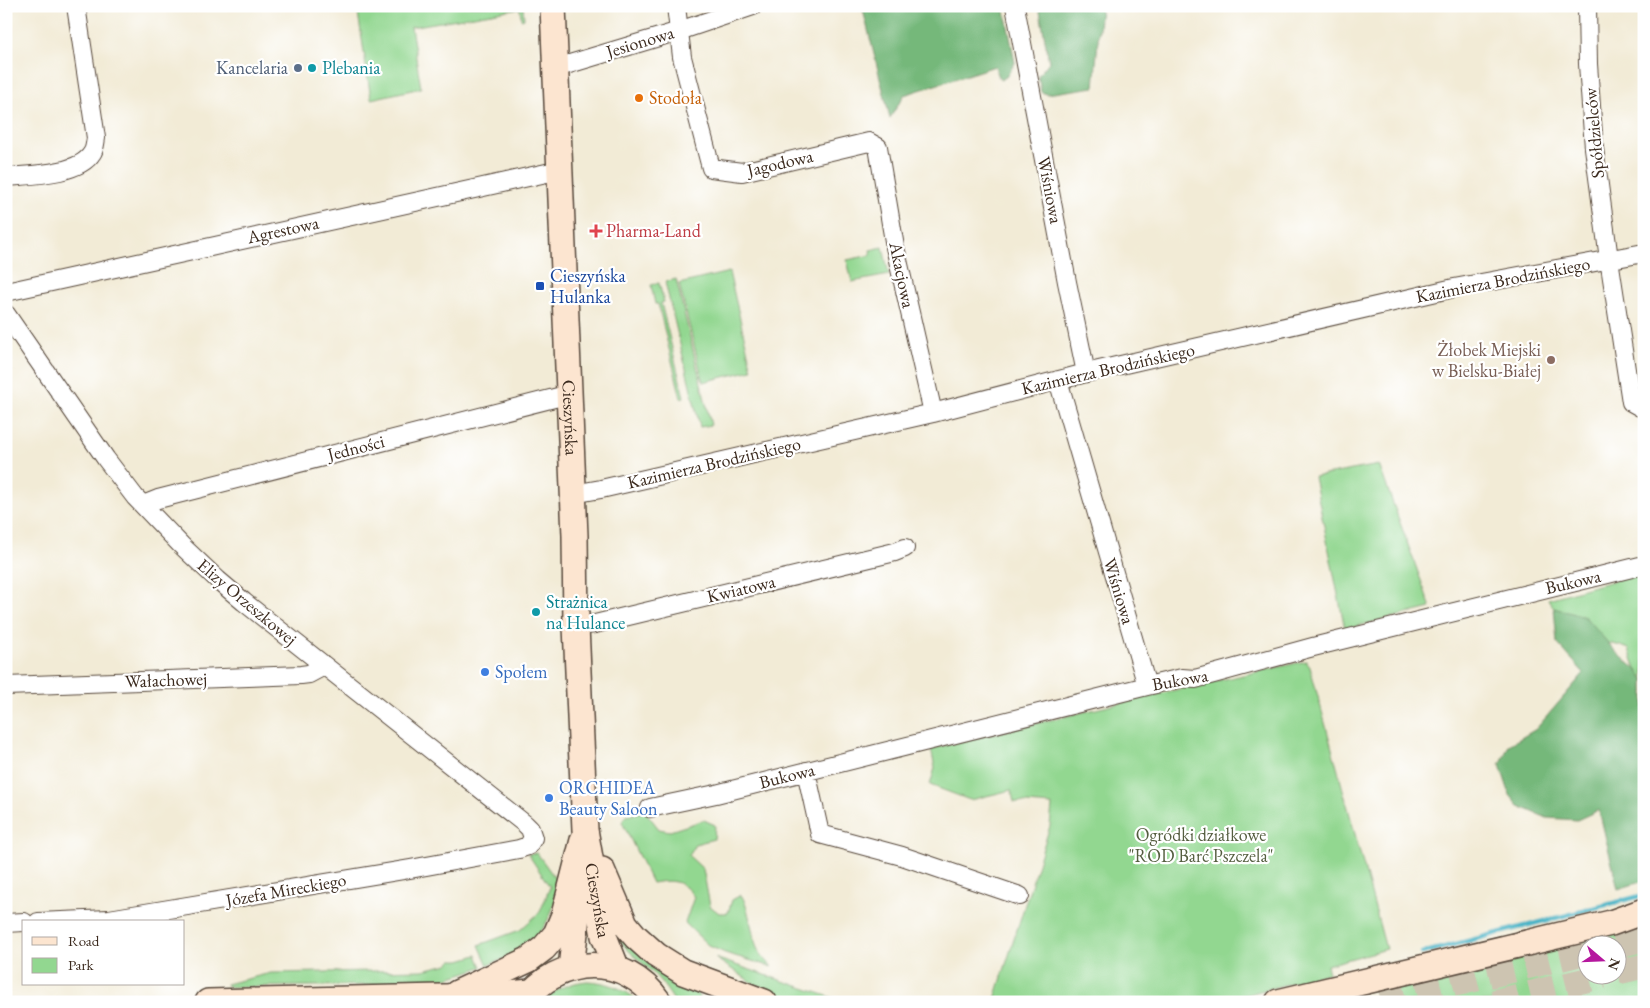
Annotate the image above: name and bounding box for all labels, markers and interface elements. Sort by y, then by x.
street label: Jesionowa [601,20,677,63]
place label: Kancelaria [216,56,289,79]
place label: Plebania [322,56,381,79]
marker: Kancelaria [292,62,304,74]
marker: Plebania [306,62,318,74]
place label: Stodoła [649,86,703,109]
street label: Spółdzielców [1578,86,1609,179]
marker: Stodoła [633,92,645,104]
street label: Jagodowa [743,144,816,182]
street label: Wiśniowa [1033,154,1068,226]
street label: Agrestowa [244,211,322,249]
place label: Pharma-Land [606,219,702,242]
marker: Pharma-Land [590,225,602,237]
street label: Akacjowa [884,239,921,311]
street label: Kazimierza Brodzińskiego [1414,251,1592,308]
place label: Cieszyńska Hulanka [550,264,626,308]
marker: Cieszyńska Hulanka [534,280,546,292]
street label: Kazimierza Brodzińskiego [1019,337,1197,400]
place label: Żłobek Miejski w Bielsku-Białej [1432,338,1542,382]
marker: Żłobek Miejski w Bielsku-Białej [1545,354,1557,366]
street label: Cieszyńska [558,379,584,457]
street label: Jedności [323,429,387,466]
street label: Kazimierza Brodzińskiego [625,431,803,494]
street label: Elizy Orzeszkowej [193,553,302,650]
street label: Wiśniowa [1099,555,1141,628]
street label: Bukowa [1543,564,1604,599]
street label: Kwiatowa [704,569,778,608]
place label: Strażnica na Hulance [546,590,625,634]
marker: Strażnica na Hulance [530,606,542,618]
place label: Społem [495,660,547,683]
street label: Bukowa [1150,663,1210,696]
marker: Społem [479,666,491,678]
street label: Wałachowej [124,667,208,692]
street label: Bukowa [757,757,818,793]
place label: ORCHIDEA Beauty Saloon [559,776,658,820]
marker: ORCHIDEA Beauty Saloon [543,792,555,804]
park label: Ogródki działkowe "ROD Barć Pszczela" [1128,823,1274,867]
street label: Cieszyńska [580,861,616,940]
street label: Józefa Mireckiego [222,868,348,912]
legend [22,920,185,986]
text: Road [68,931,100,950]
north arrow [1578,936,1628,986]
text: Park [68,955,95,974]
text: N [1604,956,1625,973]

